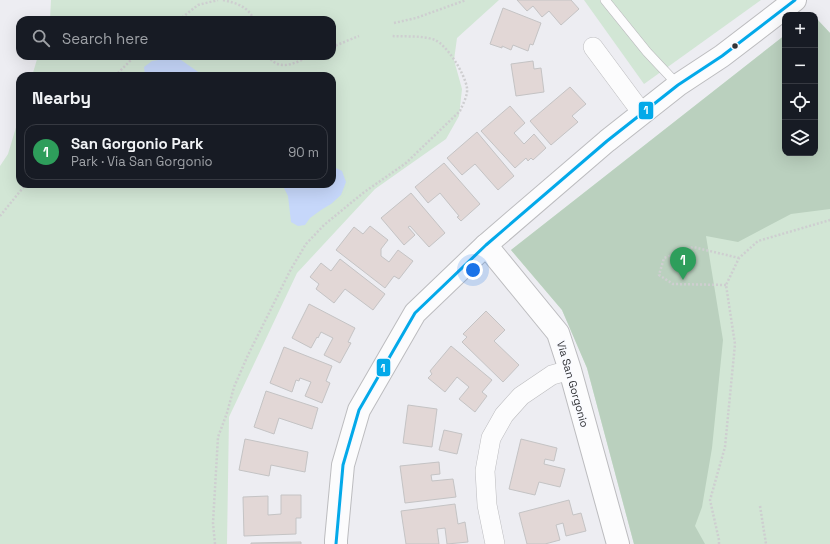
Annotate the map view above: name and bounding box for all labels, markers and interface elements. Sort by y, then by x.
map controls [782,12,818,156]
button: + [782,12,818,48]
search box [16,16,336,60]
icon: search [30,27,52,49]
text: Search here [62,29,148,48]
unlabelled marker [730,41,740,51]
button: − [782,48,818,84]
button: locate [782,84,818,120]
text: Nearby [32,87,91,109]
line badge: 1 [638,101,654,120]
text: 1 [644,103,649,117]
button: layers [782,120,818,156]
text: San Gorgonio Park [71,134,204,153]
text: 1 [43,144,49,161]
text: 90 m [288,144,319,161]
text: Park · Via San Gorgonio [71,153,213,170]
pin: 1 [670,247,696,280]
your location [463,260,483,280]
street label: Via San Gorgonio [554,339,592,429]
line badge: 1 [376,358,391,377]
text: 1 [381,361,386,375]

